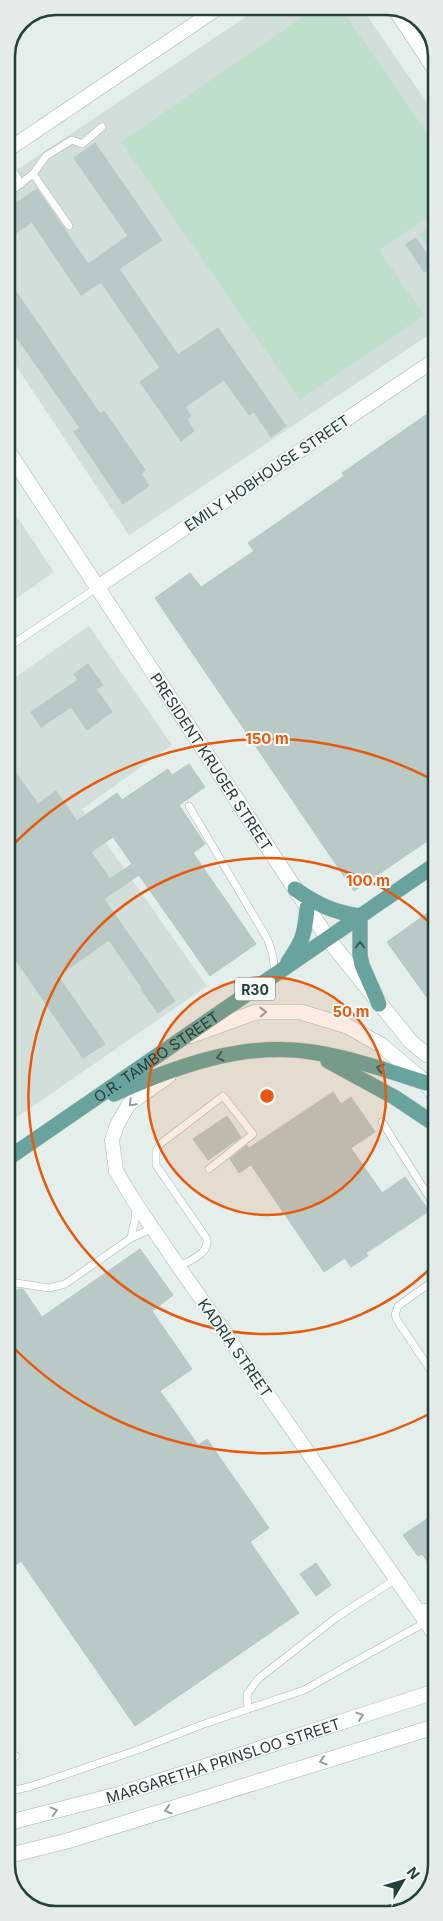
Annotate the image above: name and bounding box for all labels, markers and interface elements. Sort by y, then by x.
street label: EMILY HOBHOUSE STREET [181,411,353,535]
street label: PRESIDENT KRUGER STREET [146,669,277,854]
text: 150 m [245,729,289,748]
text: 100 m [346,871,390,890]
one-way arrow [355,940,365,948]
road number: R30 [235,978,275,1001]
text: 50 m [333,1002,369,1021]
street label: O.R. TAMBO STREET [90,1007,222,1106]
one-way arrow [260,1007,268,1017]
one-way arrow [216,1051,225,1062]
one-way arrow [376,1064,384,1074]
centre of rings [258,1087,276,1105]
one-way arrow [129,1097,138,1106]
street label: KADRIA STREET [194,1295,276,1401]
one-way arrow [355,1712,364,1722]
street label: MARGARETHA PRINSLOO STREET [104,1714,343,1807]
one-way arrow [320,1756,328,1766]
one-way arrow [165,1804,173,1814]
one-way arrow [50,1806,59,1817]
north arrow [378,1856,428,1906]
text: N [404,1863,424,1882]

